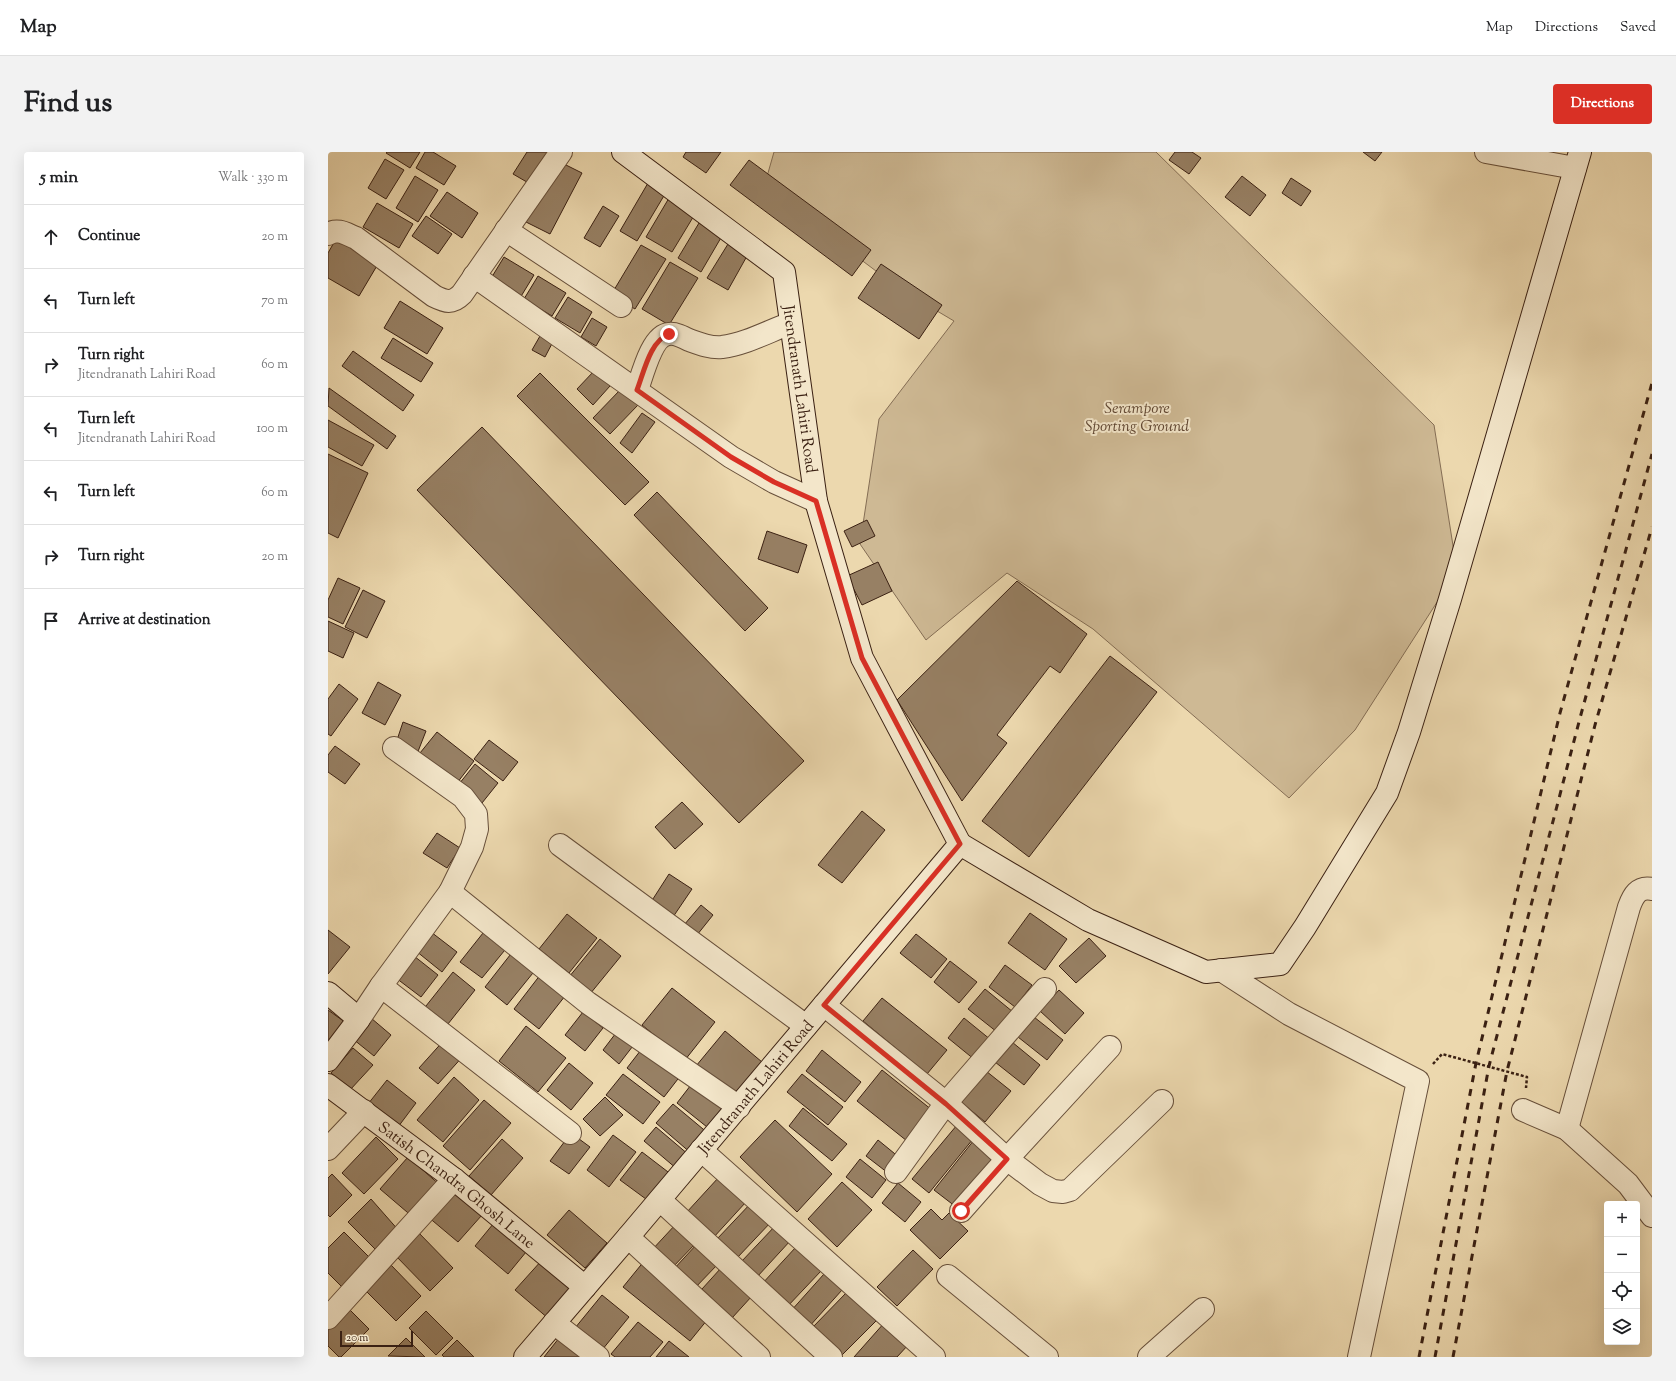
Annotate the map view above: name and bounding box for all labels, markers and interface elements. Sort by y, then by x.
text: Map [20,14,57,41]
text: Map [1486,18,1513,38]
text: Directions [1535,18,1598,38]
text: Saved [1620,18,1656,38]
text: Find us [24,84,112,124]
button: Directions [1553,84,1652,124]
text: 5 min [40,166,78,190]
text: Walk · 330 m [218,169,288,187]
icon: ahead [40,226,62,248]
text: Continue [78,226,140,247]
text: 20 m [262,228,288,246]
icon: left [40,290,62,312]
text: Turn left [78,290,135,311]
text: 70 m [261,292,288,310]
street label: Jitendranath Lahiri Road [775,303,822,475]
route end [660,325,678,343]
text: Turn right [78,345,144,366]
icon: right [40,354,62,376]
text: 60 m [261,356,288,374]
text: Jitendranath Lahiri Road [78,366,216,384]
park label: Serampore Sporting Ground [1085,398,1189,439]
text: Turn left [78,409,135,430]
icon: left [40,418,62,440]
text: 100 m [256,420,288,438]
text: Jitendranath Lahiri Road [78,430,216,448]
icon: left [40,482,62,504]
text: Turn left [78,482,135,503]
text: 60 m [261,484,288,502]
icon: right [40,546,62,568]
text: Turn right [78,546,144,567]
text: 20 m [262,548,288,566]
icon: arrive [40,610,62,632]
text: Arrive at destination [78,610,211,631]
street label: Jitendranath Lahiri Road [693,1016,820,1161]
street label: Satish Chandra Ghosh Lane [372,1117,539,1255]
map controls [1604,1201,1640,1345]
button: + [1604,1201,1640,1237]
route start [952,1202,970,1220]
button: − [1604,1237,1640,1273]
button: locate [1604,1273,1640,1309]
button: layers [1604,1309,1640,1345]
scale bar [340,1329,413,1348]
text: 20 m [346,1330,368,1346]

